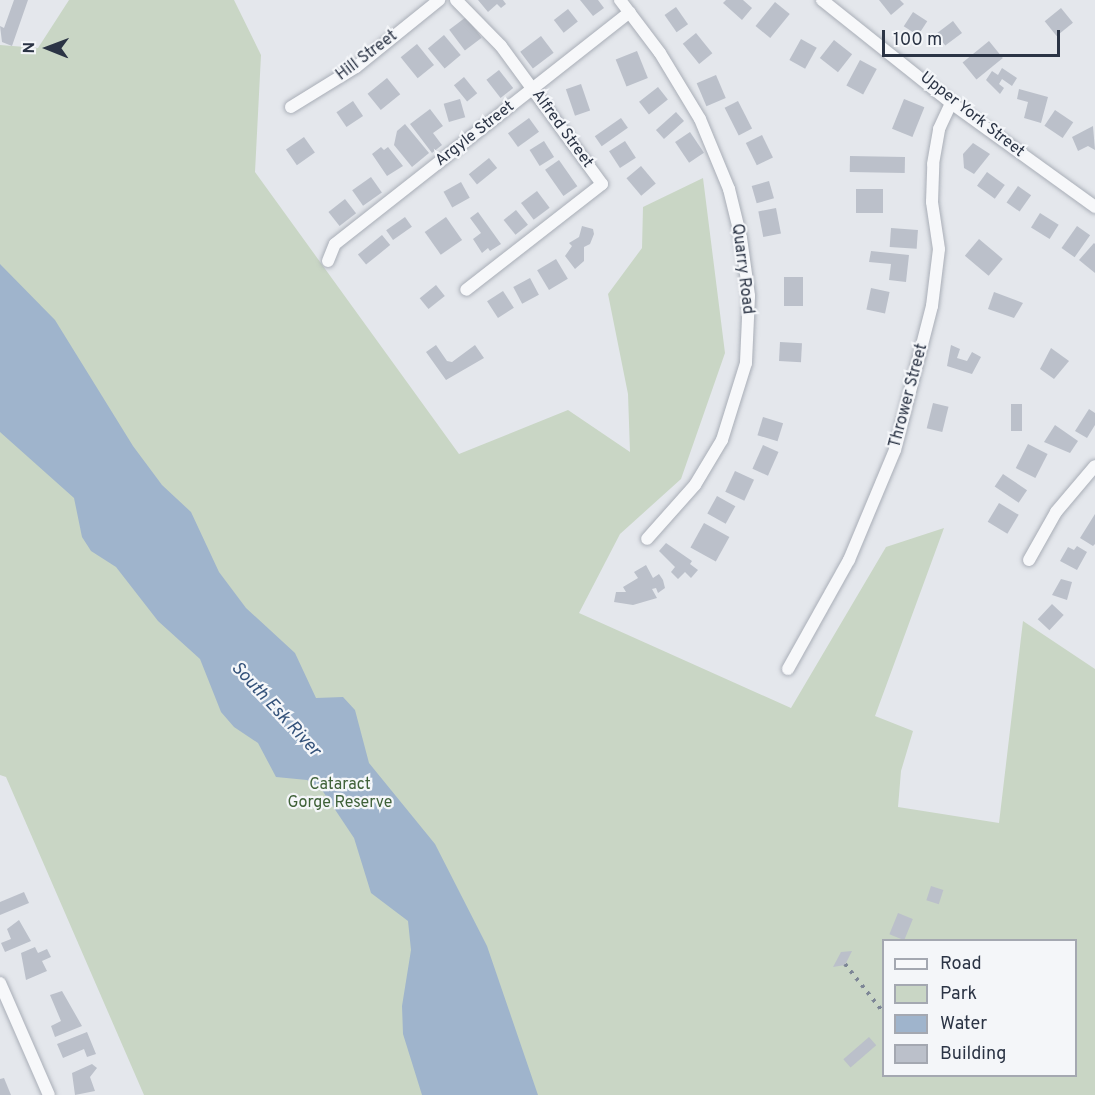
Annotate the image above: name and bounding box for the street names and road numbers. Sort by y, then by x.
street label: Hill Street [333,27,401,85]
street label: Upper York Street [916,68,1028,162]
street label: Alfred Street [527,86,597,172]
street label: Argyle Street [432,97,518,171]
street label: Quarry Road [727,223,757,315]
street label: Thrower Street [886,342,932,450]

